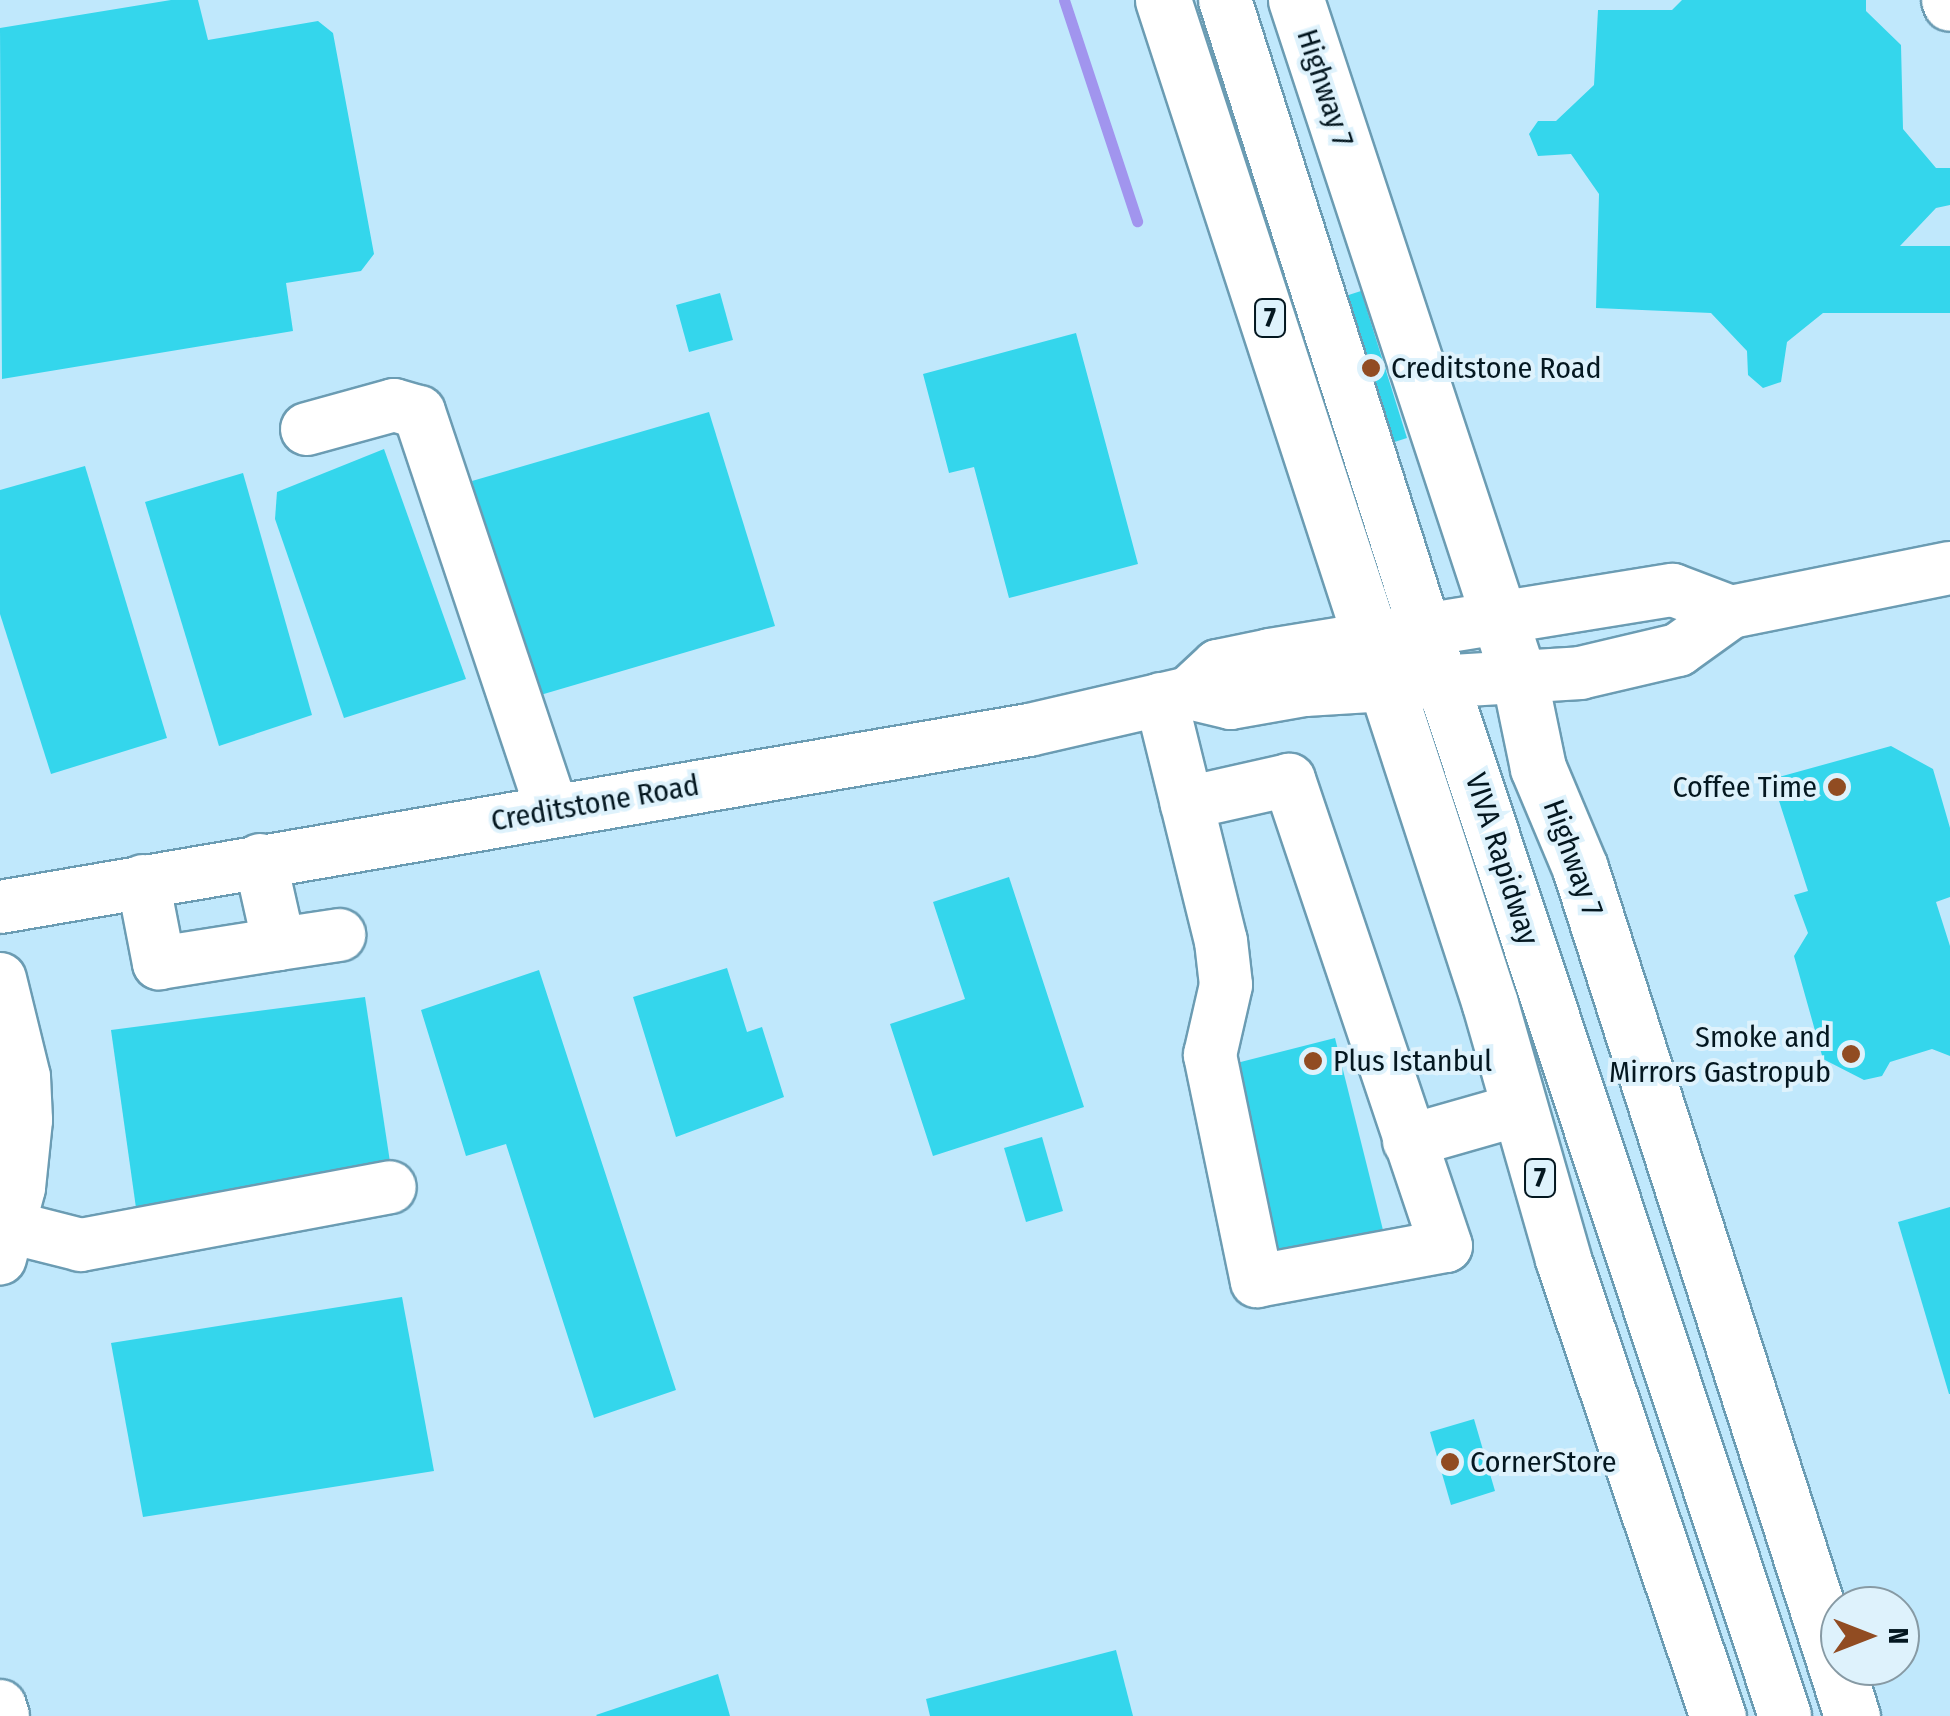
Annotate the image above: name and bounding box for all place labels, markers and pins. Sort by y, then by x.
place label: Creditstone Road [1391,350,1602,386]
marker: Creditstone Road [1360,357,1382,379]
place label: Coffee Time [1672,769,1817,805]
marker: Coffee Time [1826,776,1848,798]
place label: Smoke and Mirrors Gastropub [1609,1019,1831,1090]
place label: Plus Istanbul [1333,1043,1492,1079]
marker: Smoke and Mirrors Gastropub [1840,1043,1862,1065]
marker: Plus Istanbul [1302,1050,1324,1072]
place label: CornerStore [1470,1444,1616,1480]
marker: CornerStore [1439,1451,1461,1473]

